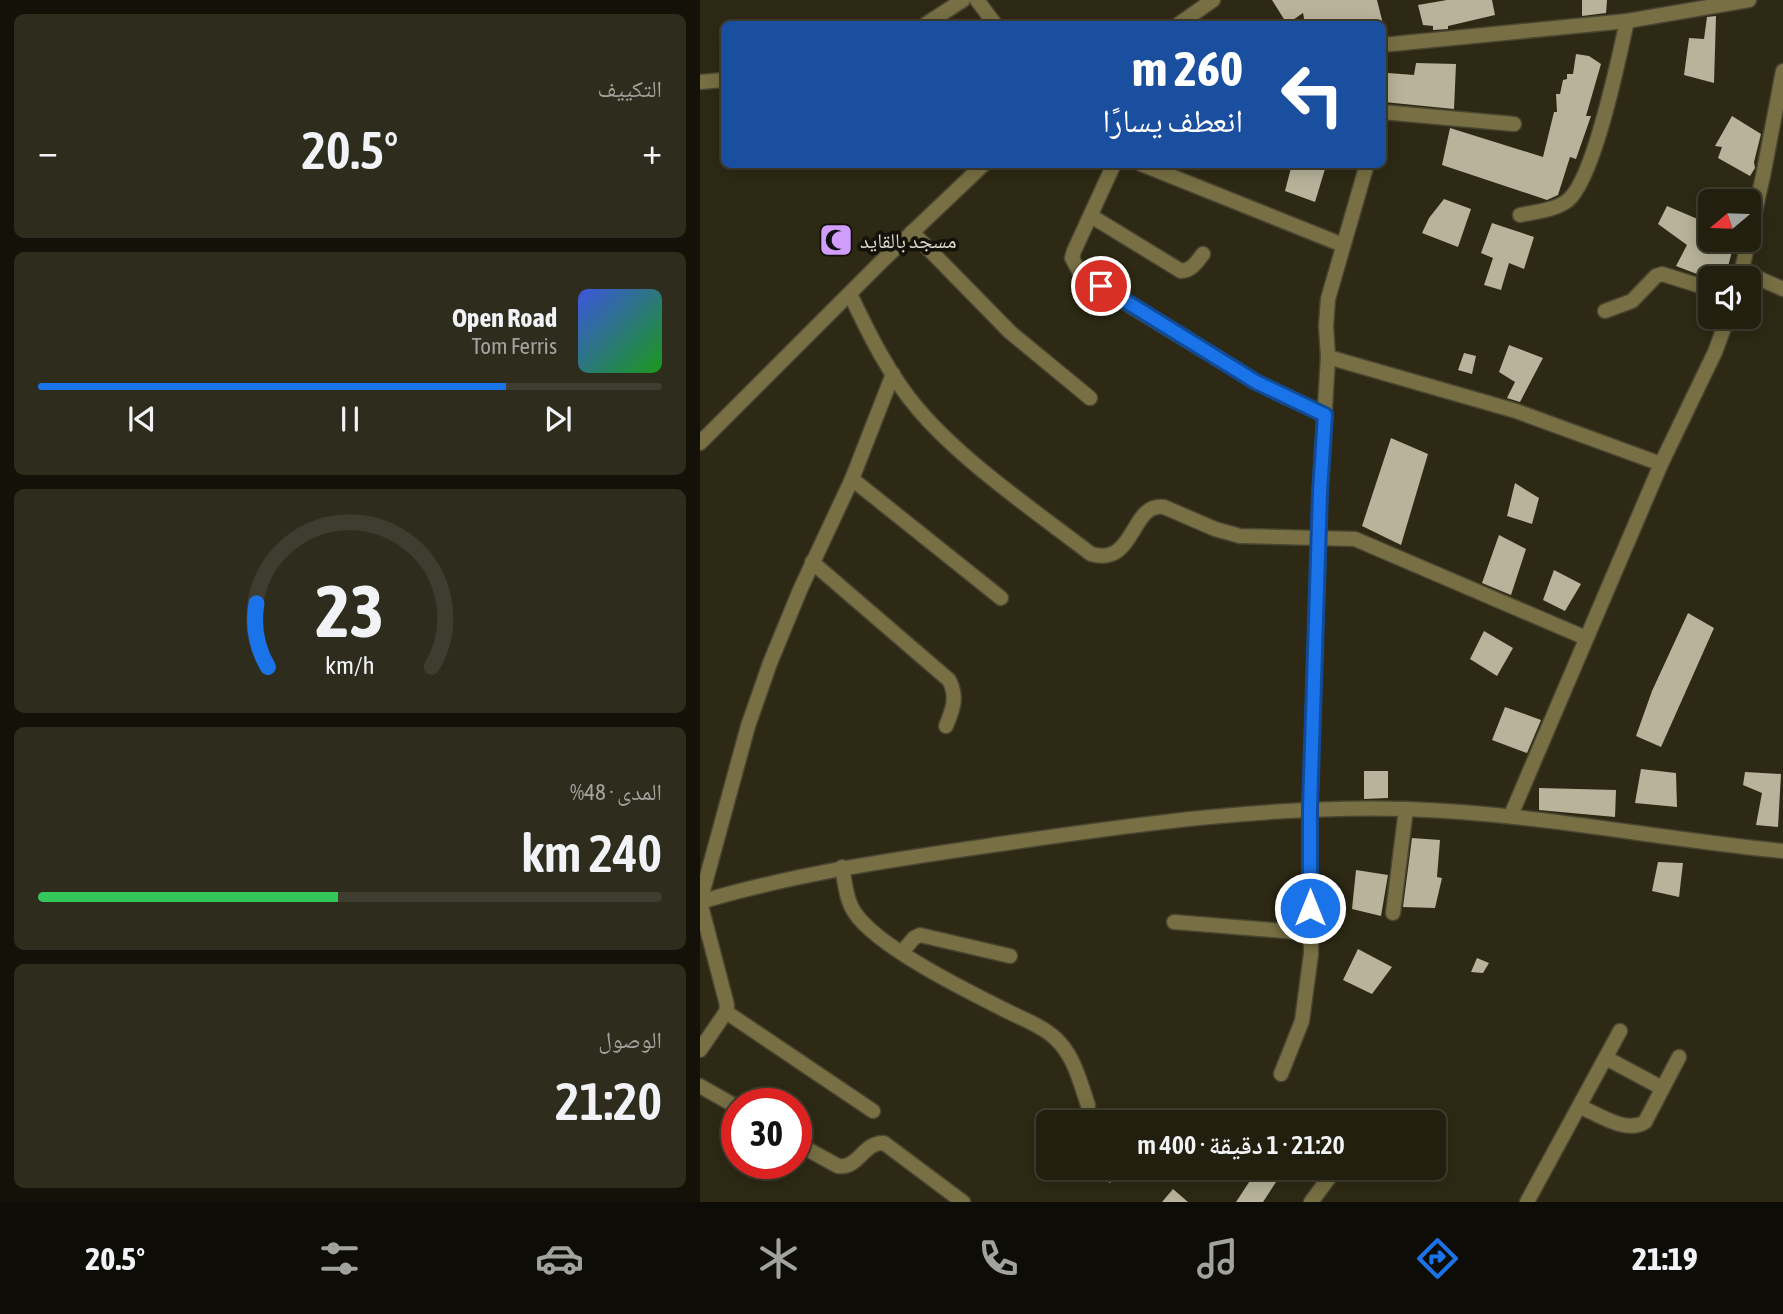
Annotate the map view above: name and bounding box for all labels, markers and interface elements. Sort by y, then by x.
text: 260 m [1132,40,1243,96]
icon: left [1267,49,1358,140]
text: التكييف [597,76,662,102]
text: انعطف يسارًا [1102,102,1243,139]
text: 20.5° [302,120,398,180]
text: − [38,129,58,172]
text: + [642,129,662,172]
north arrow [1698,189,1760,252]
map controls [1698,189,1761,329]
mosque icon: مسجد بالقايد [817,221,855,259]
place label: مسجد بالقايد [860,228,956,253]
pin [1071,256,1131,316]
button: sound [1698,266,1761,329]
icon: arrive [1082,267,1120,305]
text: Open Road [452,303,557,333]
text: Tom Ferris [472,333,557,359]
icon: previous [123,400,161,438]
icon: pause [331,400,369,438]
icon: next [539,400,577,438]
text: 23 [316,569,384,652]
text: km/h [325,651,375,679]
text: المدى · 48% [570,779,662,805]
text: 240 km [521,823,662,883]
position arrow [1273,871,1347,945]
text: الوصول [598,1027,662,1053]
text: 21:20 [555,1071,662,1131]
speed limit sign: 30 [721,1088,812,1179]
text: 21:20 · 1 دقيقة · 400 m [1137,1130,1345,1160]
icon: filters [315,1234,364,1283]
icon: car [535,1234,584,1283]
icon: climate [754,1234,803,1283]
icon: phone [974,1234,1023,1283]
icon: music [1193,1234,1242,1283]
icon: directions [1413,1234,1462,1283]
text: 20.5° [85,1240,145,1277]
text: 21:19 [1632,1240,1698,1277]

